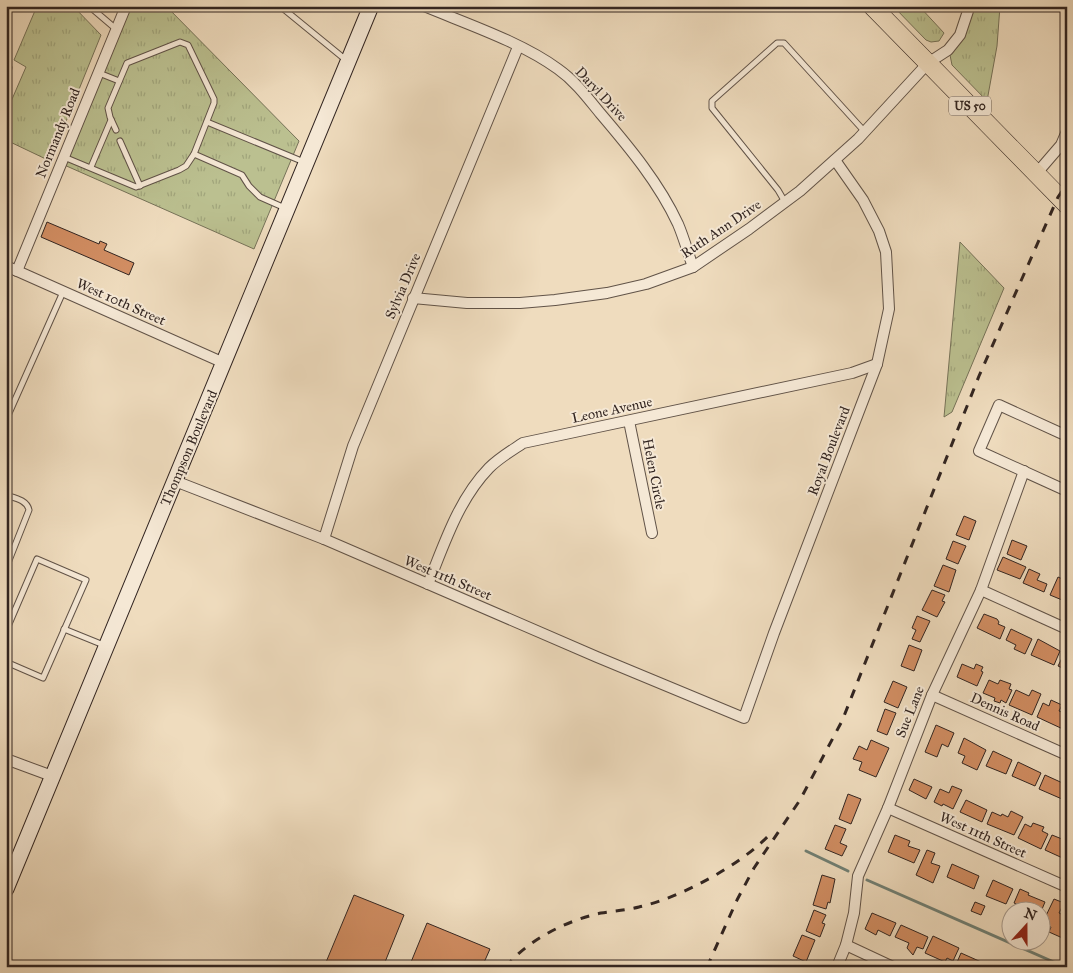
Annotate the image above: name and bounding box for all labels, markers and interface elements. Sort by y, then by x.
street label: Daryl Drive [572,63,630,125]
street label: Normandy Road [32,85,84,181]
road number: US 50 [949,96,991,115]
street label: Ruth Ann Drive [678,196,764,262]
street label: Sylvia Drive [382,250,425,322]
street label: West 10th Street [74,275,168,329]
street label: Thompson Boulevard [157,387,221,509]
street label: Leone Avenue [570,393,654,427]
street label: Royal Boulevard [804,404,854,498]
street label: Helen Circle [639,437,669,511]
street label: West 11th Street [402,552,494,604]
street label: Sue Lane [892,684,928,740]
street label: Dennis Road [968,689,1042,735]
street label: West 11th Street [937,808,1029,862]
north arrow [1000,900,1050,950]
text: N [1022,904,1039,924]

